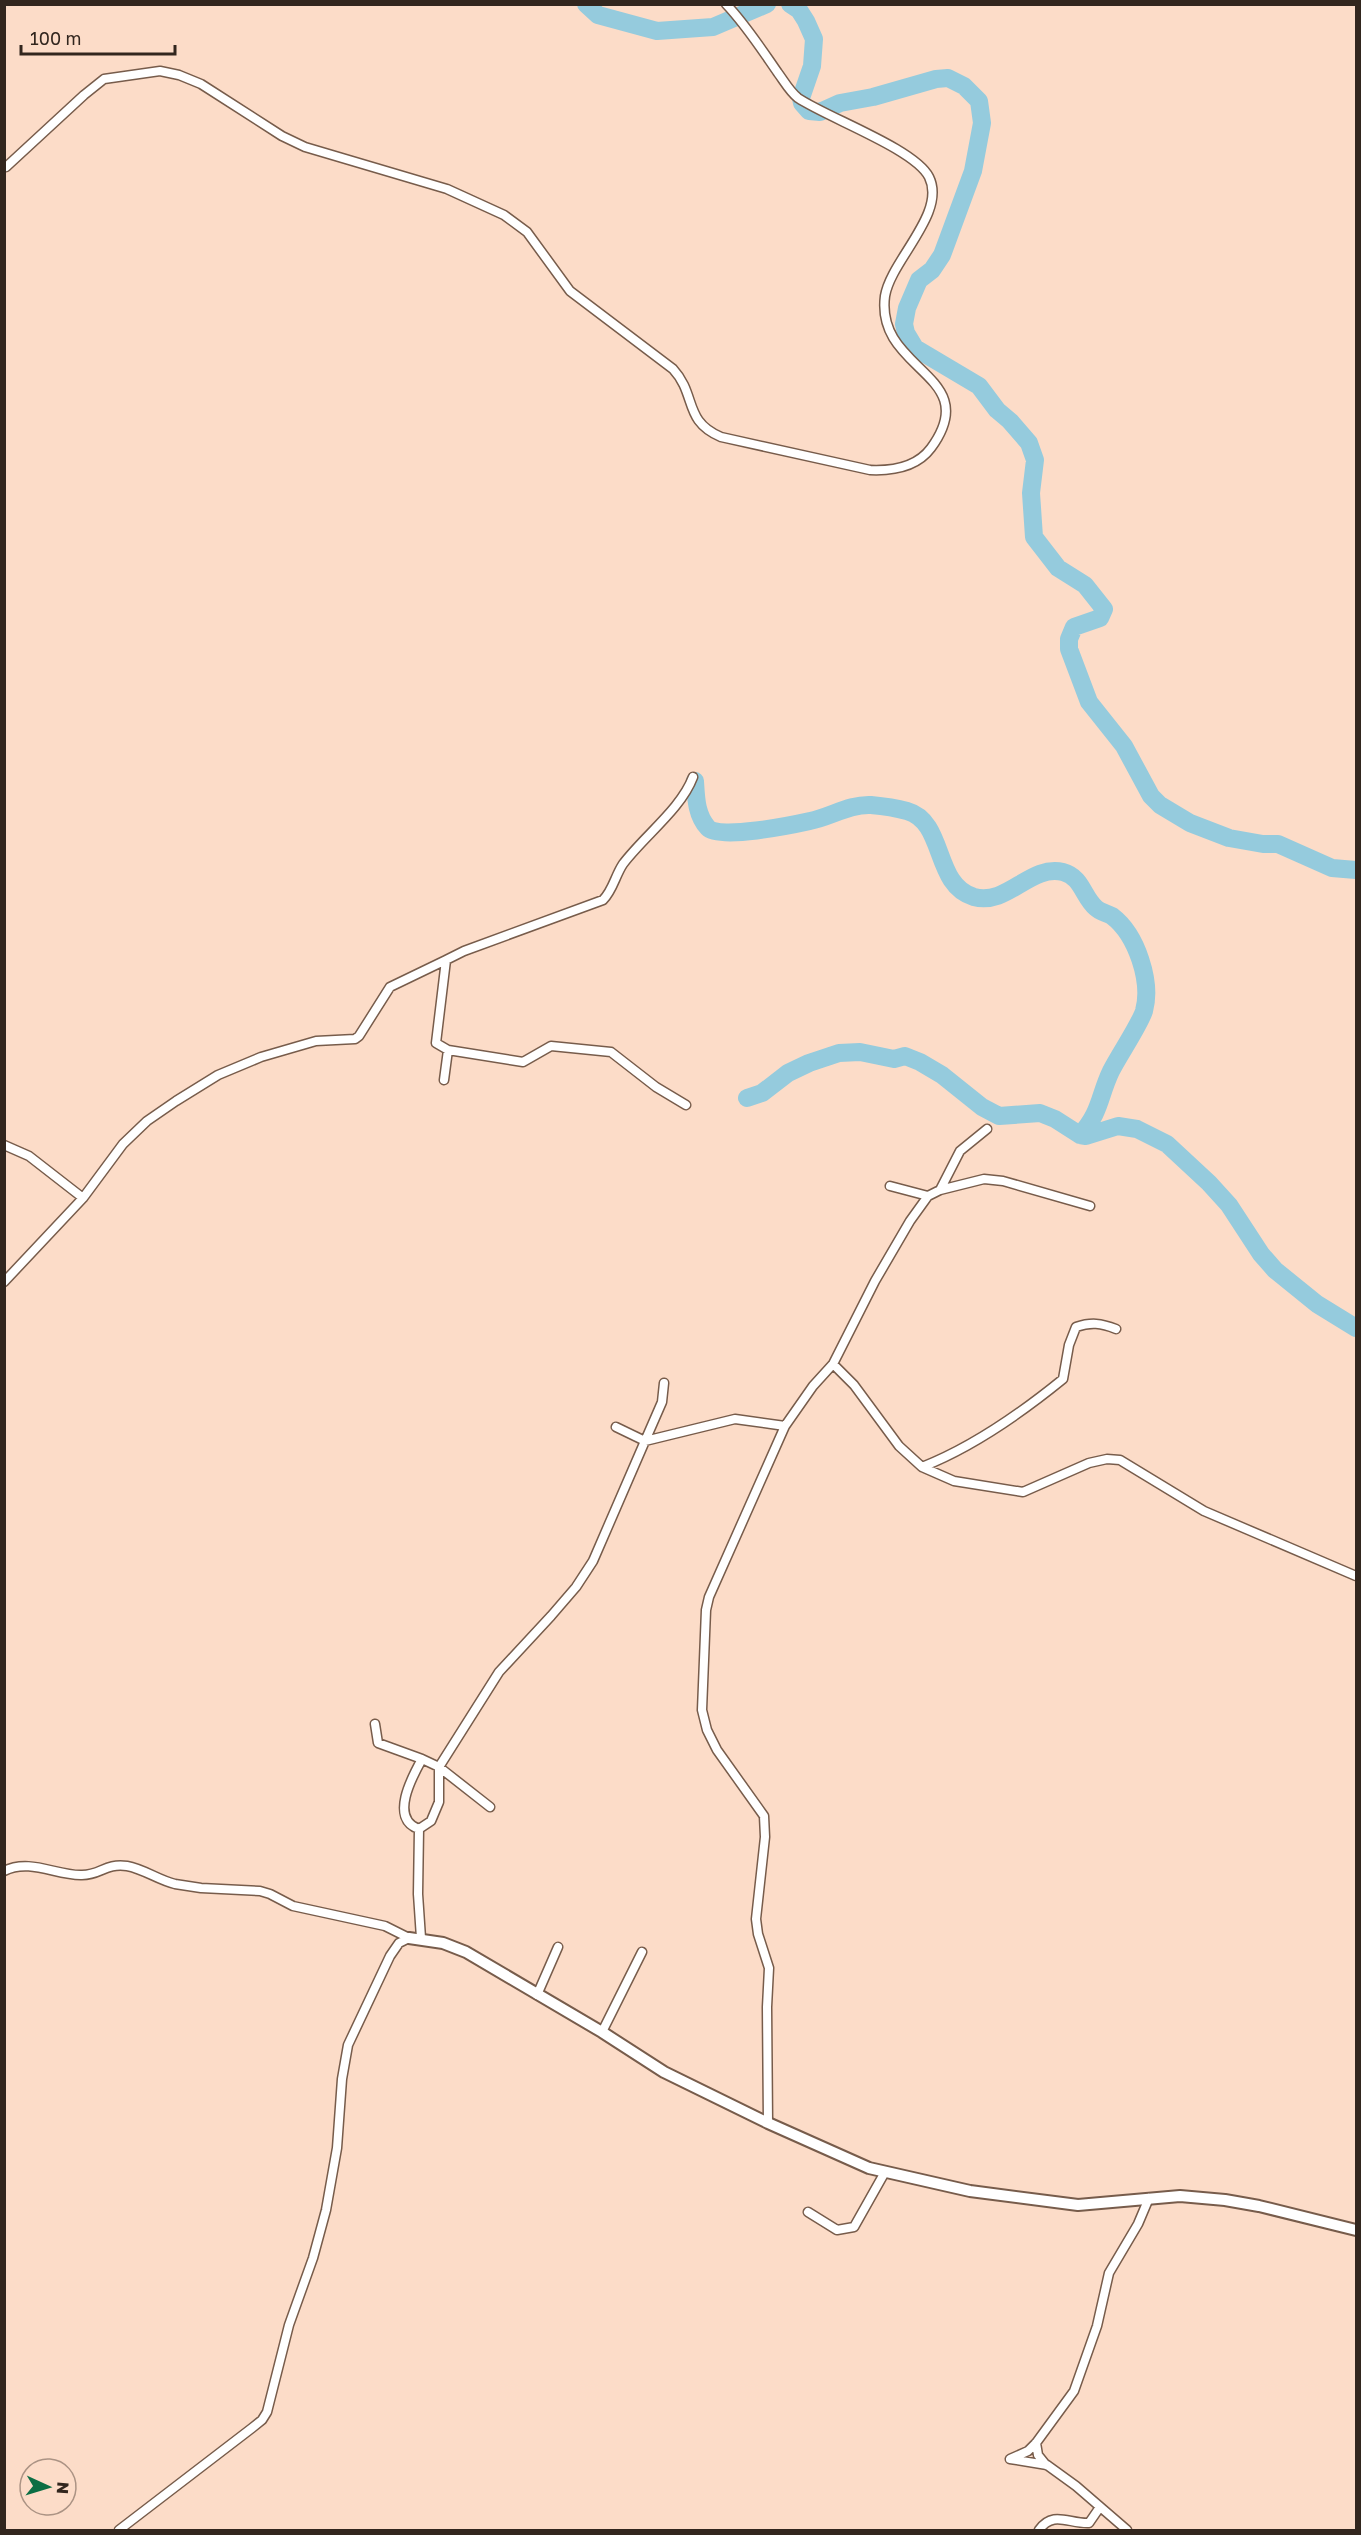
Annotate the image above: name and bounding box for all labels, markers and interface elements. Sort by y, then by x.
scale bar [21,18,176,56]
text: 100 m [30,27,81,49]
north arrow [18,2457,78,2517]
text: N [53,2481,73,2495]

